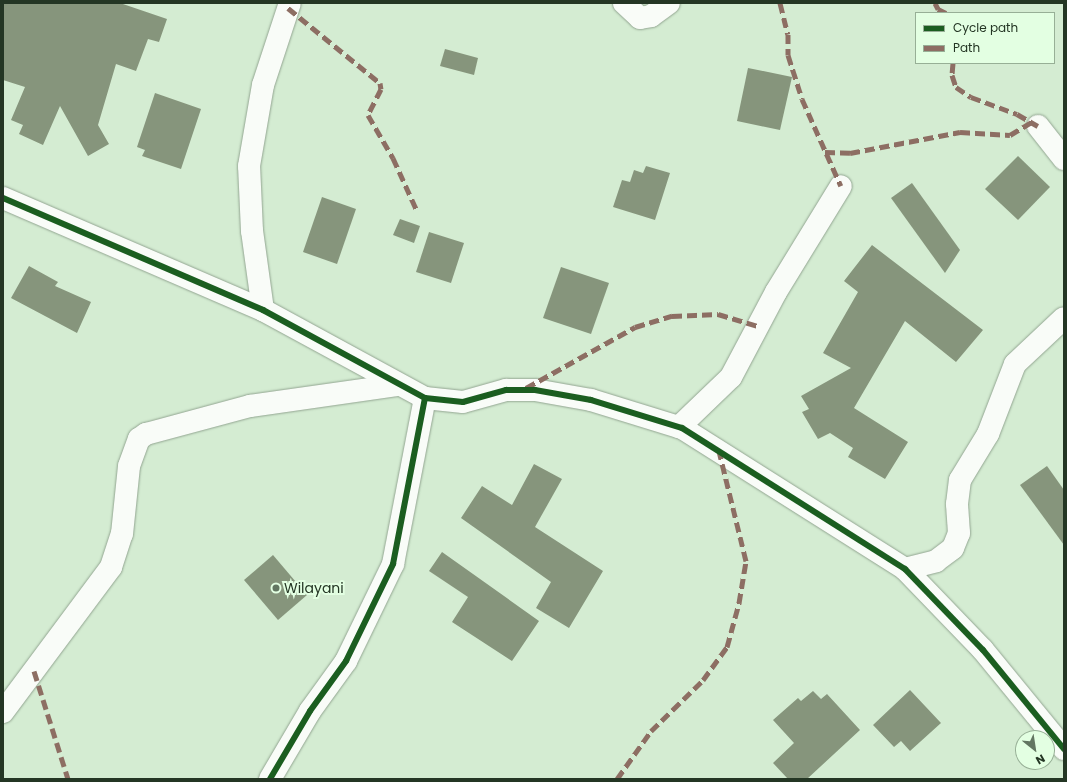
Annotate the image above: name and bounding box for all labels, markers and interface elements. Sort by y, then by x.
legend [915,12,1055,64]
text: Cycle path [953,19,1018,36]
text: Path [953,39,980,56]
place label: Wilayani [284,580,344,596]
marker: Wilayani [271,583,281,593]
north arrow [1015,730,1055,770]
text: N [1033,751,1048,769]

